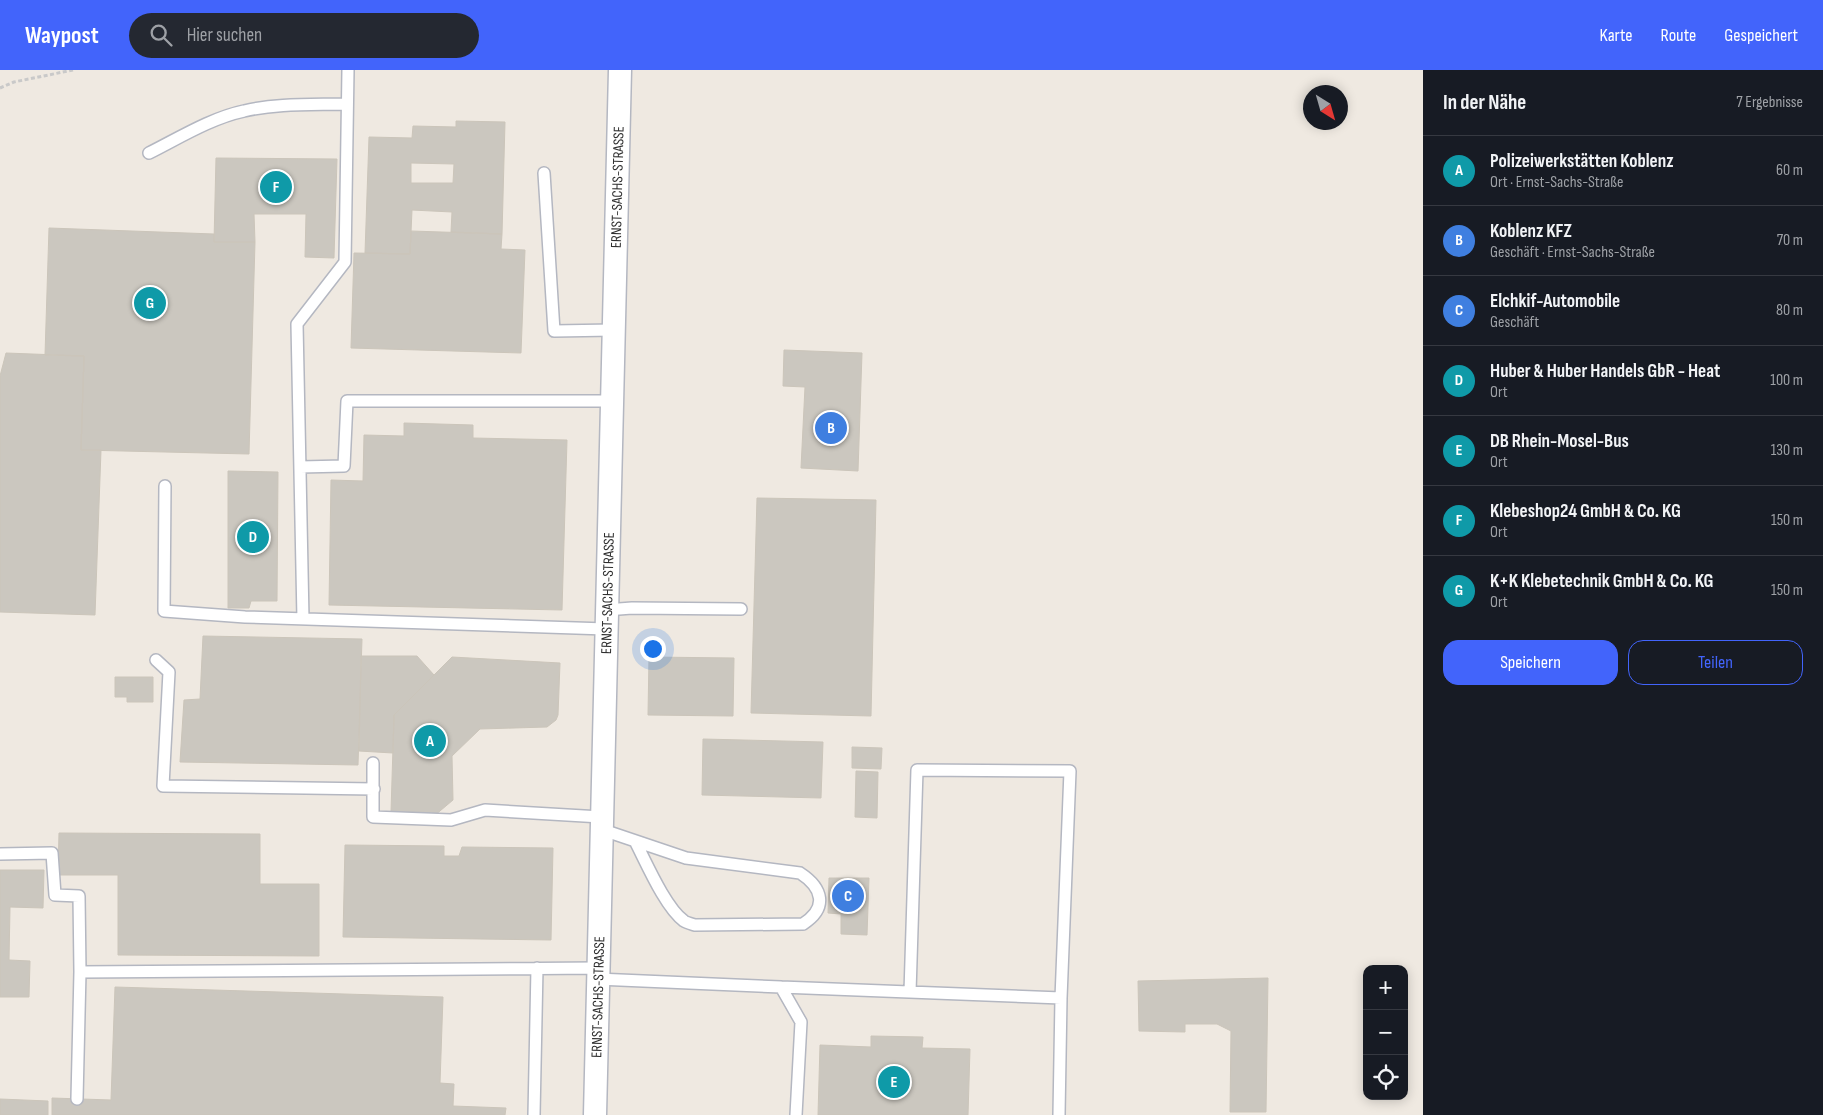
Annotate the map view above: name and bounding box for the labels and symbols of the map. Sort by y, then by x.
north arrow [1303,85,1348,130]
street label: ERNST-SACHS-STRASSE [606,126,628,248]
pin: F [260,168,292,206]
pin: G [134,284,166,322]
pin: B [815,409,847,447]
pin: D [237,518,269,556]
street label: ERNST-SACHS-STRASSE [597,532,618,654]
your location [640,636,666,662]
pin: A [414,722,446,760]
pin: C [832,877,864,915]
street label: ERNST-SACHS-STRASSE [587,936,609,1058]
pin: E [878,1063,910,1101]

